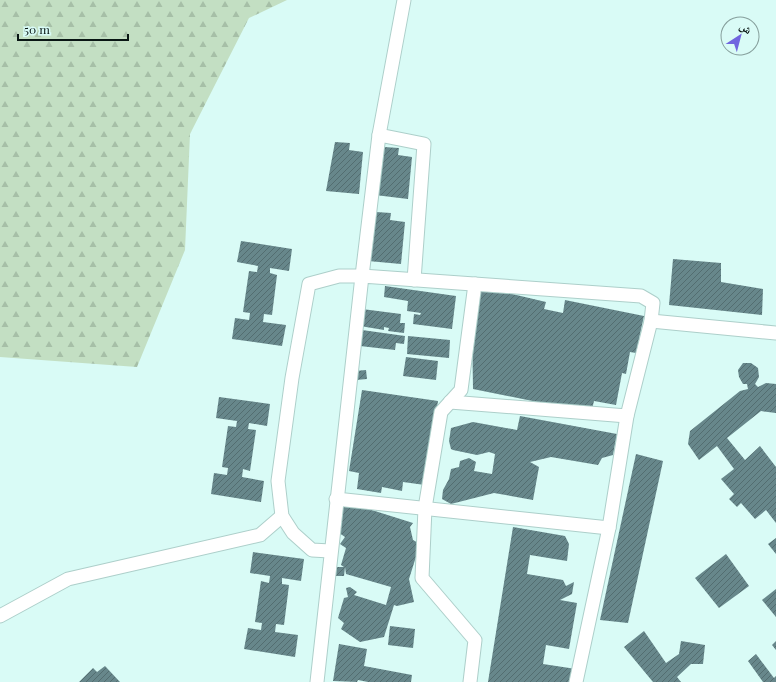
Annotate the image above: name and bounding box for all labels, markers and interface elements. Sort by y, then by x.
scale bar [18,16,128,42]
north arrow [720,16,760,56]
text: ش [736,18,756,38]
text: 50 m [24,21,50,37]

